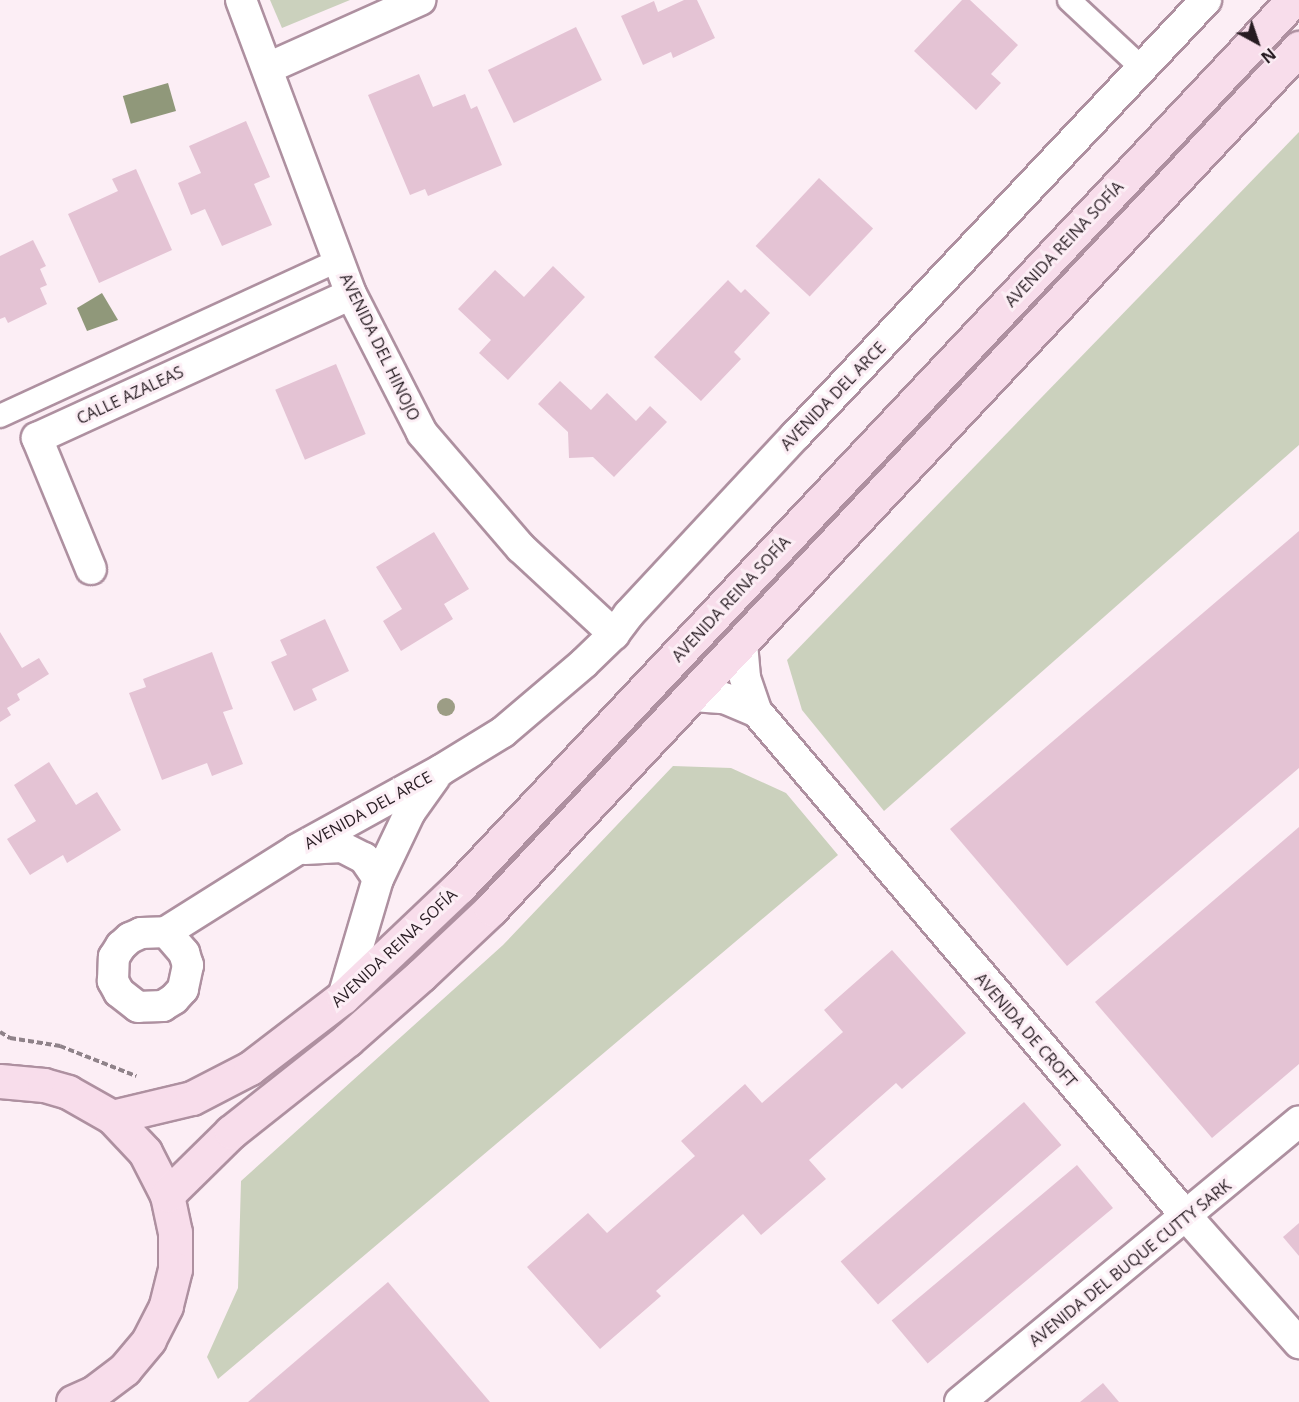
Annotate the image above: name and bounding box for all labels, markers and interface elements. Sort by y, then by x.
north arrow [1227,12,1287,72]
text: N [1257,43,1281,68]
street label: AVENIDA REINA SOFÍA [1001,177,1127,311]
street label: AVENIDA DEL HINOJO [336,270,424,424]
street label: AVENIDA DEL ARCE [776,338,890,454]
street label: CALLE AZALEAS [74,362,186,428]
street label: AVENIDA REINA SOFÍA [668,532,794,666]
street label: AVENIDA DEL ARCE [301,767,435,853]
street label: AVENIDA REINA SOFÍA [327,885,461,1011]
street label: AVENIDA DE CROFT [971,969,1081,1091]
street label: AVENIDA DEL BUQUE CUTTY SARK [1025,1176,1235,1350]

